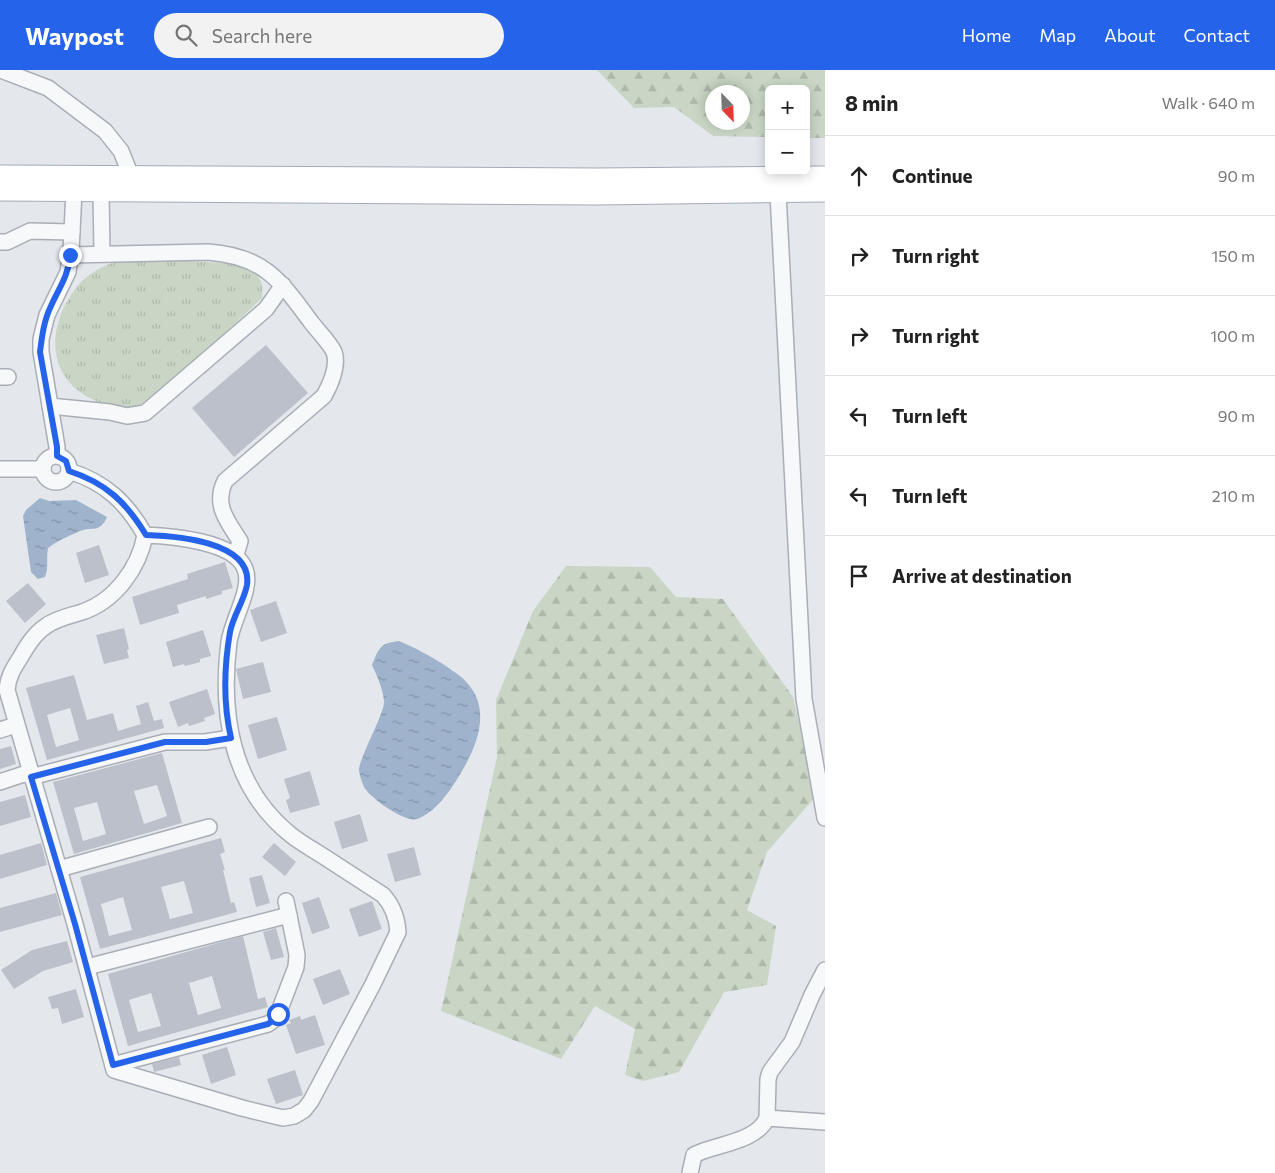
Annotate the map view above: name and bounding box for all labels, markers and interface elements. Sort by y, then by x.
search box [154,13,504,58]
text: Waypost [25,21,124,50]
icon: search [172,21,200,49]
text: Search here [212,24,312,47]
text: Home [962,24,1011,46]
text: Map [1039,24,1076,46]
text: About [1104,24,1156,46]
text: Contact [1184,24,1250,46]
north arrow [705,85,750,130]
map controls [765,85,810,175]
button: + [765,85,810,130]
text: 8 min [845,90,898,115]
text: Walk · 640 m [1162,93,1255,112]
button: − [765,130,810,175]
icon: ahead [845,162,873,190]
text: Continue [892,164,972,187]
text: 90 m [1218,166,1255,185]
icon: right [845,242,873,270]
route end [59,244,82,267]
text: Turn right [892,244,979,267]
text: 150 m [1212,246,1255,265]
icon: right [845,322,873,350]
text: Turn right [892,324,979,347]
text: 100 m [1210,326,1255,345]
icon: left [845,402,873,430]
text: Turn left [892,404,967,427]
text: 90 m [1218,406,1255,425]
icon: left [845,482,873,510]
text: Turn left [892,484,967,507]
text: 210 m [1212,486,1255,505]
icon: arrive [845,562,873,590]
text: Arrive at destination [892,564,1072,587]
route start [267,1003,290,1026]

